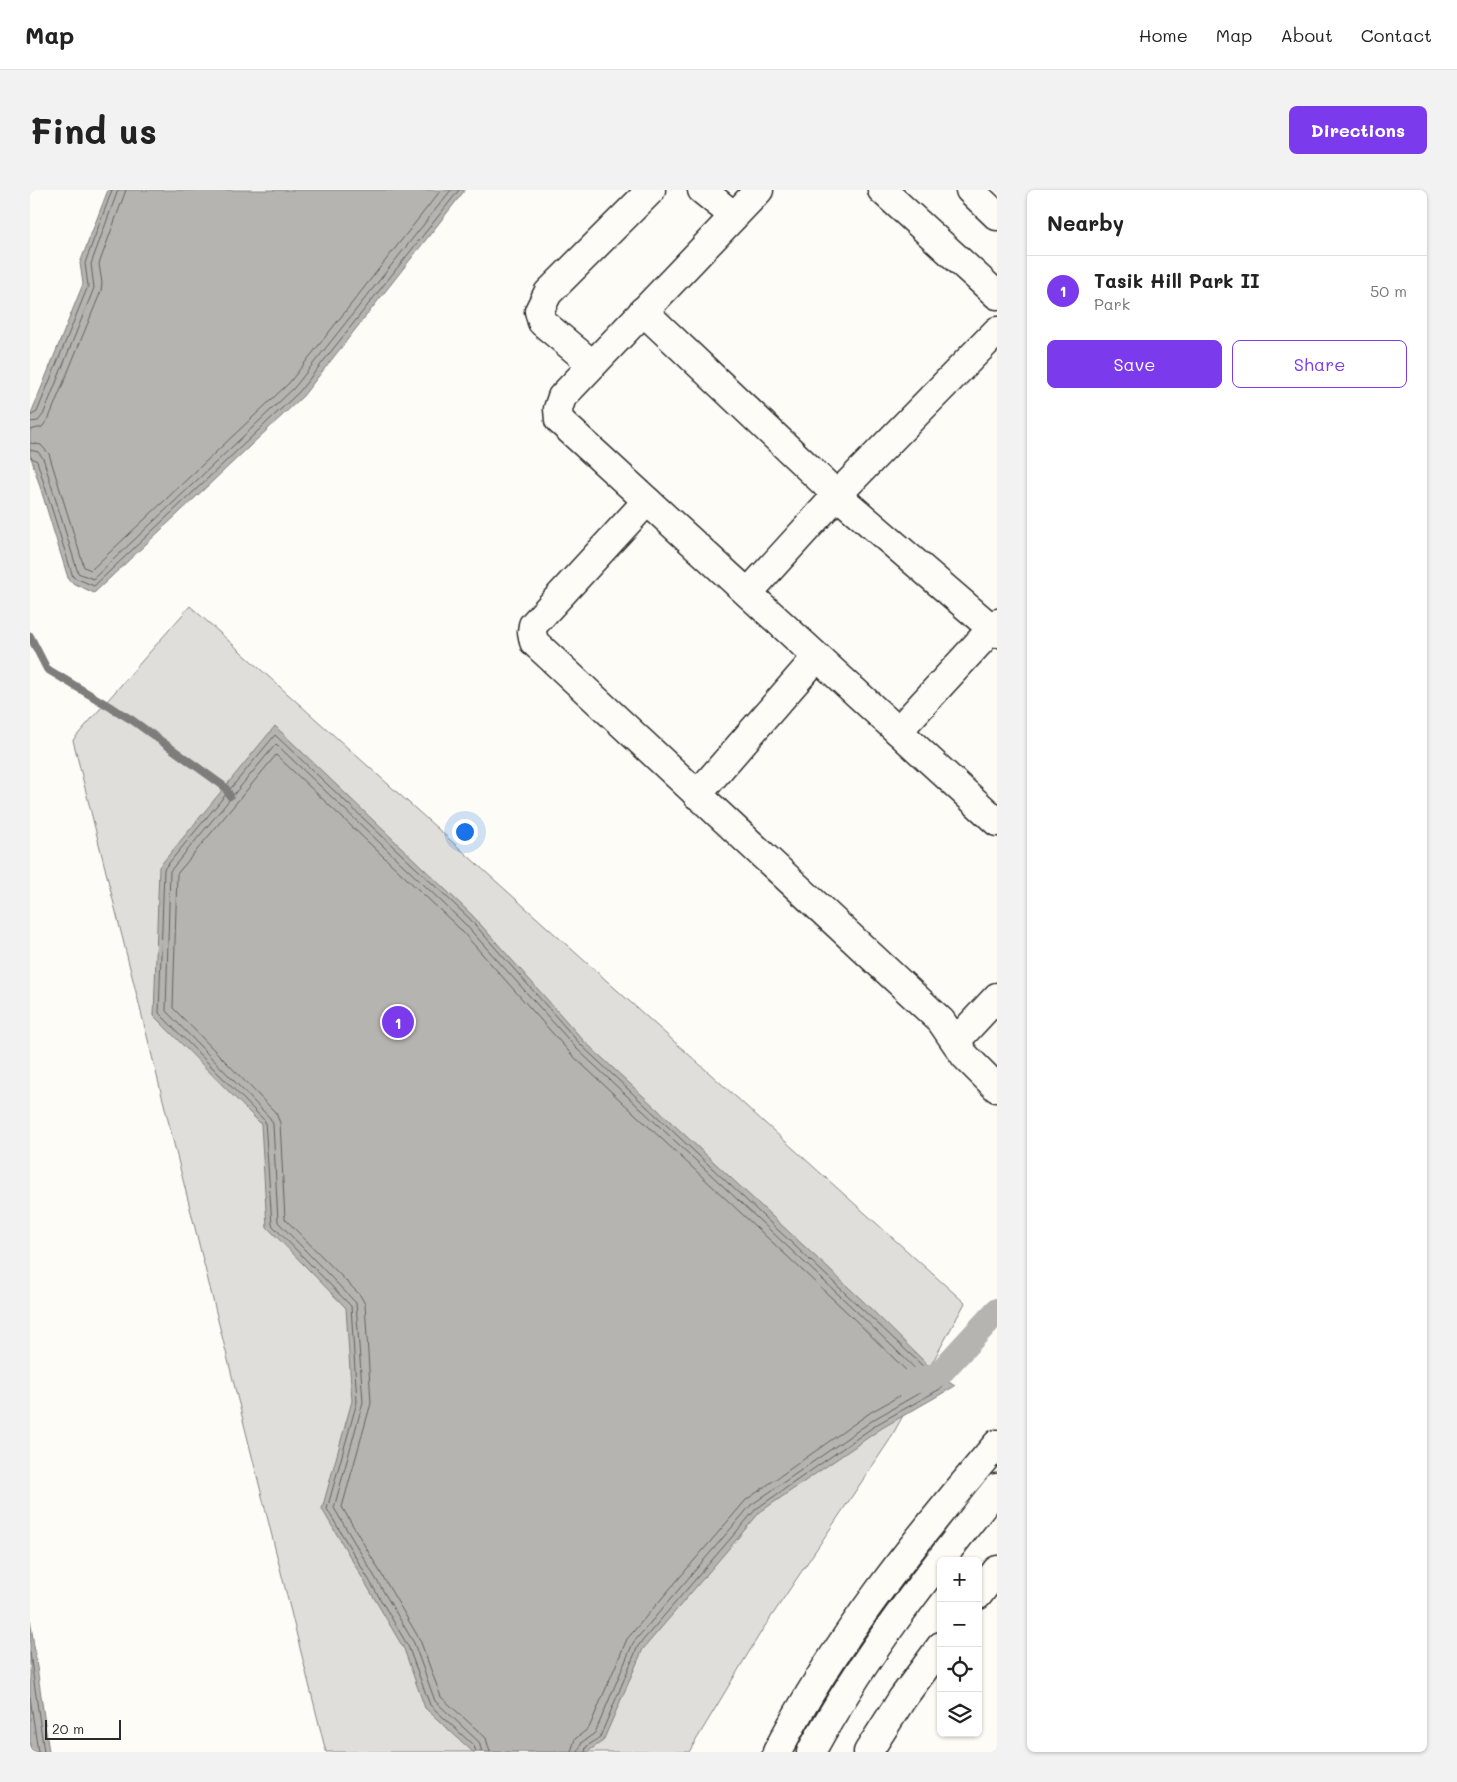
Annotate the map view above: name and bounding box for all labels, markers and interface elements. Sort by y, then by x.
text: Map [25,19,74,50]
text: Home [1139,23,1188,47]
text: Map [1216,23,1252,47]
text: About [1280,23,1333,47]
text: Contact [1361,23,1432,47]
button: Directions [1289,106,1427,154]
text: Find us [30,107,157,153]
text: Nearby [1047,209,1124,236]
text: Tasik Hill Park II [1094,268,1260,293]
text: 1 [1059,280,1067,301]
text: 50 m [1370,280,1407,301]
text: Park [1094,293,1130,314]
button: Save [1047,340,1222,388]
button: Share [1232,340,1407,388]
your location [452,819,478,845]
pin: 1 [382,1003,414,1041]
map controls [937,1557,982,1737]
button: + [937,1557,982,1602]
button: − [937,1602,982,1647]
button: locate [937,1647,982,1692]
button: layers [937,1692,982,1737]
scale bar [45,1717,121,1740]
text: 20 m [52,1719,84,1738]

